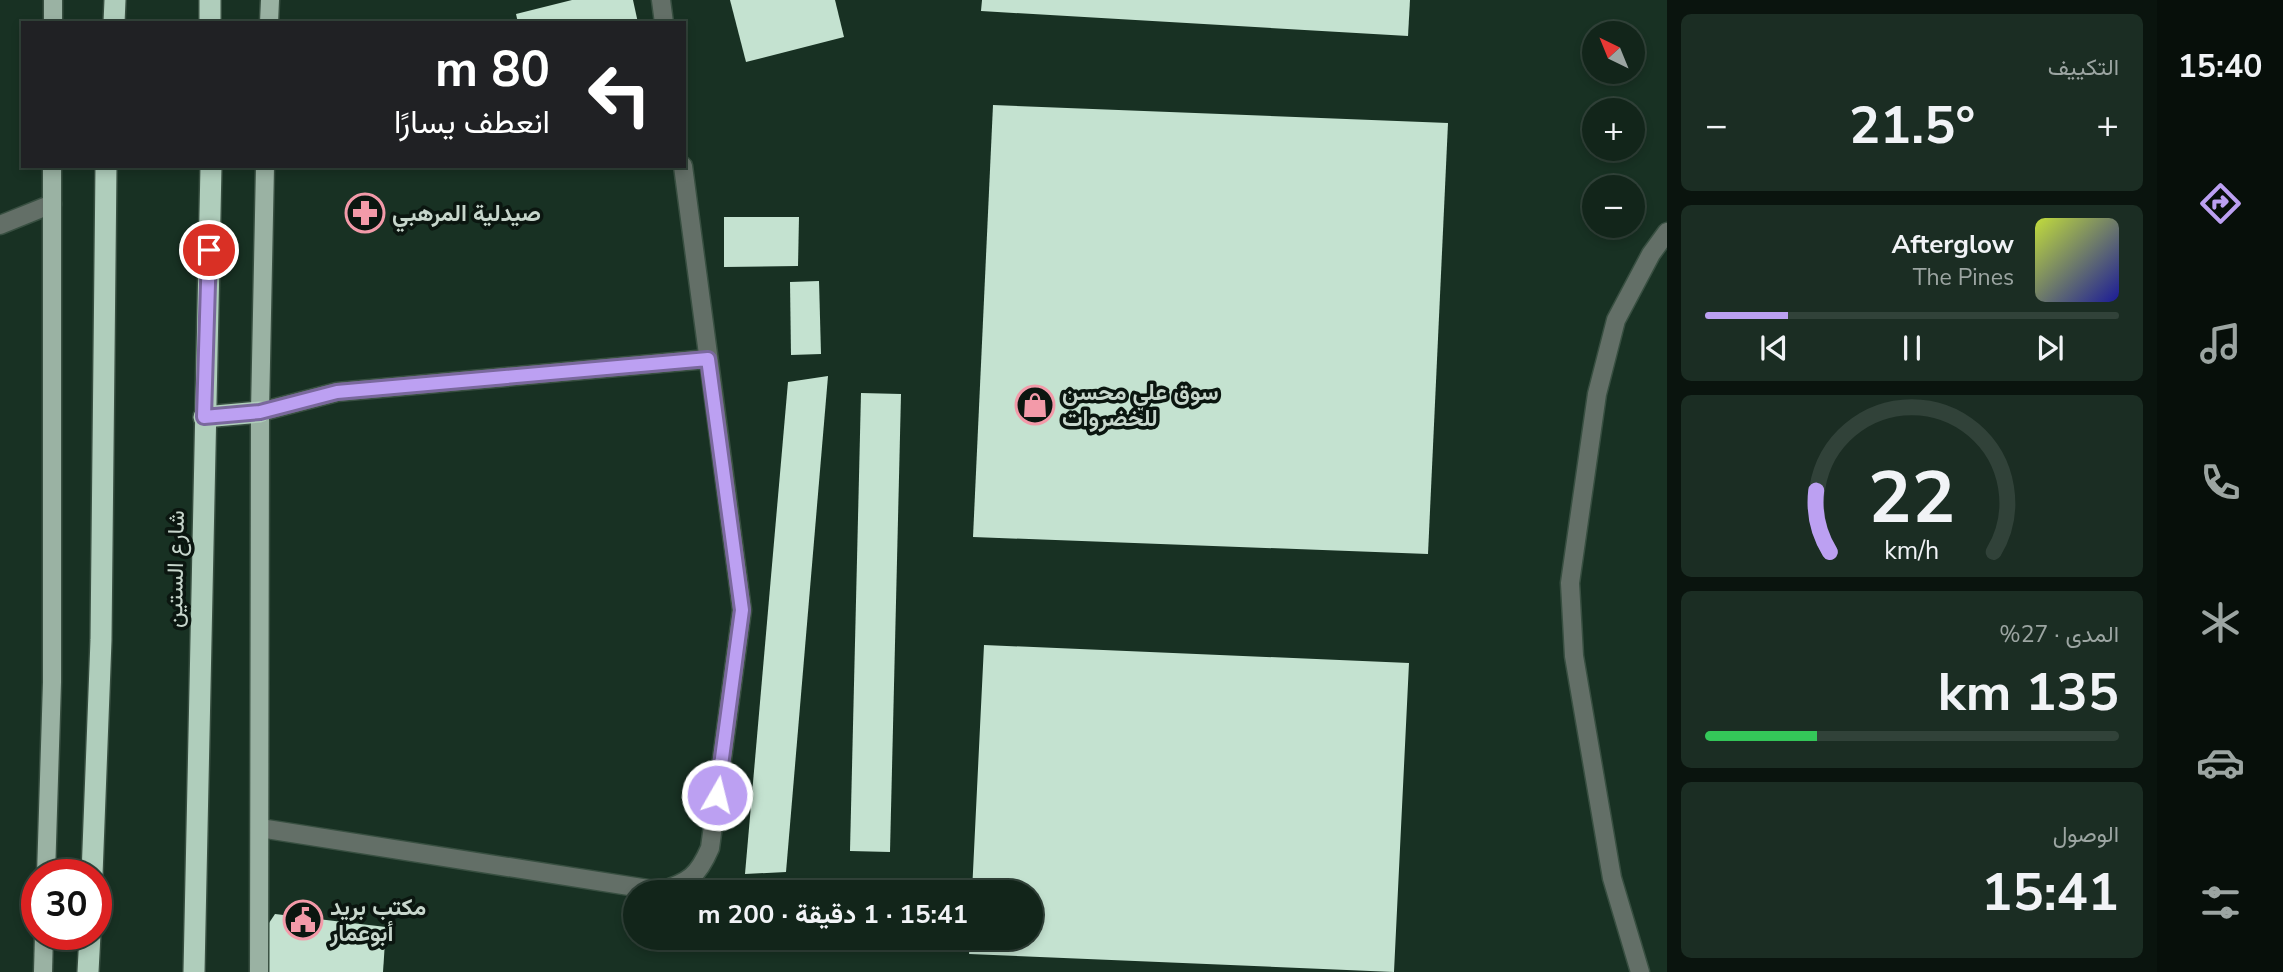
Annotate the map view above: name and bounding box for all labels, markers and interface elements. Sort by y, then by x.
north arrow [1582,21,1645,84]
map controls [1582,21,1645,238]
text: 80 m [435,36,550,103]
text: 15:40 [2178,45,2262,88]
icon: left [574,49,665,140]
text: التكييف [2048,52,2119,83]
text: 21.5° [1849,90,1975,161]
button: + [1582,98,1645,161]
text: − [1705,100,1728,151]
text: + [2096,100,2119,151]
text: انعطف يسارًا [394,101,550,144]
button: − [1582,175,1645,238]
icon: directions [2196,179,2245,228]
pharmacy icon: صيدلية المرهبي [344,192,386,234]
place label: صيدلية المرهبي [392,198,541,233]
pin [179,220,239,280]
text: Afterglow [1891,227,2014,262]
icon: arrive [190,231,228,269]
text: The Pines [1913,262,2014,293]
icon: music [2196,319,2245,368]
icon: previous [1755,329,1793,367]
icon: pause [1893,329,1931,367]
icon: next [2031,329,2069,367]
place label: سوق علي محسن للخضروات [1062,377,1219,434]
shop icon: سوق علي محسن للخضروات [1014,384,1056,426]
text: 22 [1868,448,1956,548]
icon: phone [2196,458,2245,507]
street label: شارع الستين [159,510,192,628]
text: km/h [1884,534,1940,568]
icon: climate [2196,598,2245,647]
text: المدى · 27% [1999,619,2119,650]
text: 135 km [1938,657,2119,728]
icon: car [2196,738,2245,787]
position arrow [680,758,754,832]
text: الوصول [2053,819,2119,850]
text: 15:41 [1981,857,2119,928]
speed limit sign: 30 [21,859,112,950]
icon: filters [2196,878,2245,927]
place label: مكتب بريد أبوعمار [329,892,426,949]
text: 15:41 · 1 دقيقة · 200 m [698,897,968,932]
public building icon: مكتب بريد أبوعمار [282,899,324,941]

